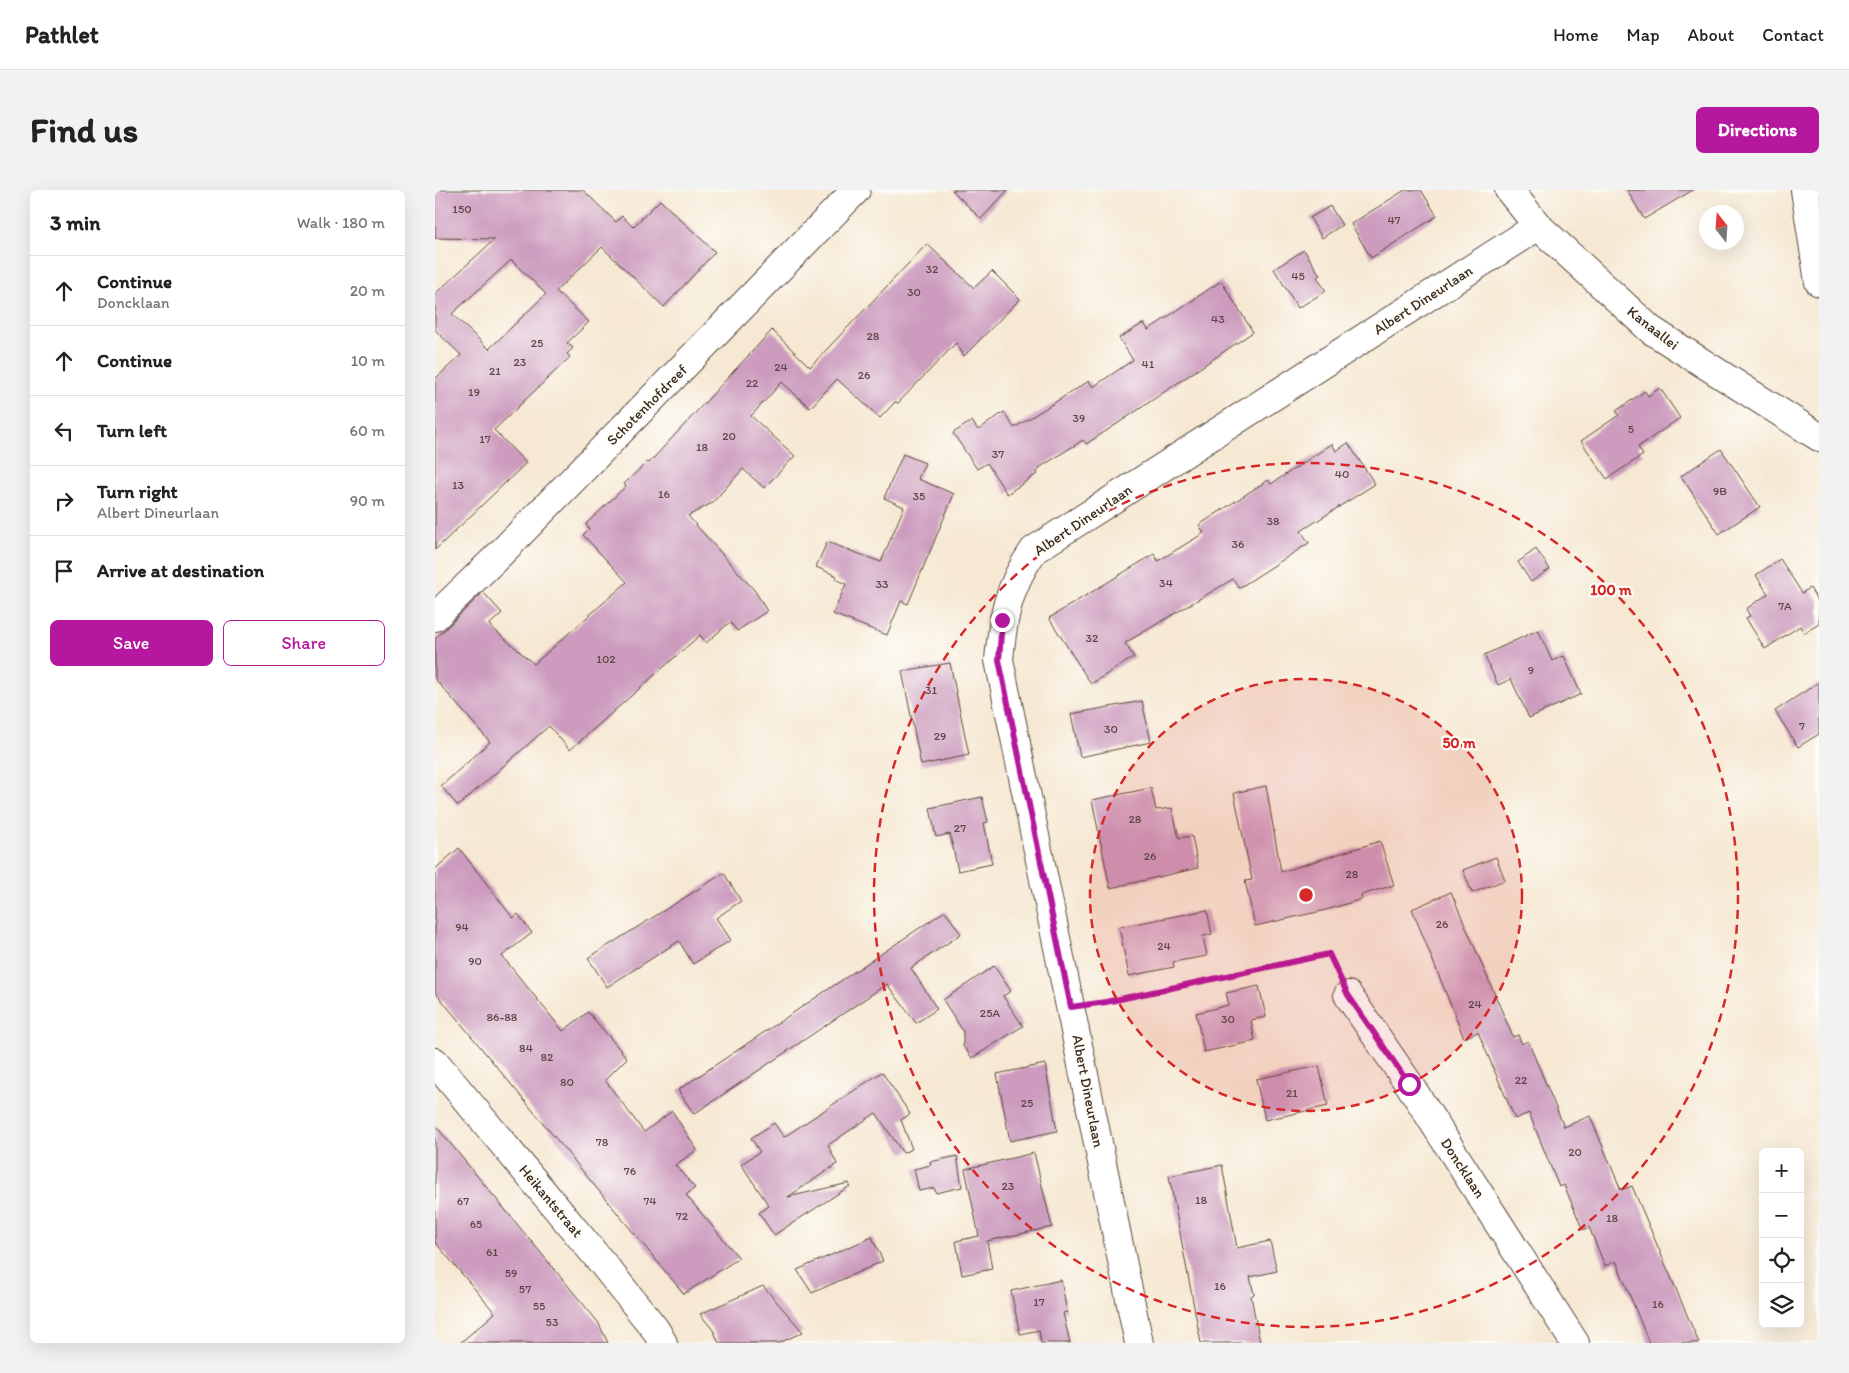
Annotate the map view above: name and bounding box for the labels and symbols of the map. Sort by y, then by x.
house number: 150 [452,202,472,216]
north arrow [1699,205,1744,250]
house number: 47 [1387,213,1401,227]
street label: Albert Dineurlaan [1370,261,1476,339]
house number: 32 [926,262,939,276]
house number: 45 [1291,269,1305,283]
house number: 30 [907,285,921,299]
street label: Kanaallei [1624,302,1682,354]
house number: 43 [1211,312,1225,326]
house number: 28 [867,329,880,343]
house number: 25 [531,336,543,350]
house number: 23 [514,355,527,369]
house number: 41 [1142,357,1155,371]
house number: 24 [774,360,788,374]
street label: Schotenhofdreef [603,361,691,449]
house number: 21 [489,364,501,378]
house number: 26 [858,368,870,382]
house number: 22 [746,376,759,390]
house number: 19 [468,385,480,399]
house number: 39 [1073,411,1085,425]
house number: 5 [1628,422,1634,436]
house number: 20 [722,429,736,443]
house number: 17 [479,432,491,446]
house number: 18 [696,440,708,454]
house number: 37 [992,447,1004,461]
house number: 40 [1335,467,1349,481]
house number: 13 [452,478,465,492]
street label: Albert Dineurlaan [1031,481,1135,559]
house number: 9B [1713,484,1727,498]
house number: 16 [658,487,670,501]
house number: 35 [913,489,925,503]
house number: 38 [1266,514,1280,528]
house number: 36 [1232,537,1244,551]
house number: 34 [1159,576,1173,590]
house number: 33 [875,577,889,591]
text: 100 m [1590,581,1632,599]
house number: 7A [1778,599,1792,613]
route end [991,609,1014,632]
house number: 32 [1086,631,1099,645]
house number: 102 [596,652,616,666]
house number: 9 [1528,663,1534,677]
house number: 31 [925,683,937,697]
house number: 7 [1799,719,1805,733]
house number: 30 [1104,722,1118,736]
house number: 29 [934,729,946,743]
text: 50 m [1442,734,1476,752]
house number: 28 [1129,812,1142,826]
house number: 27 [954,821,966,835]
house number: 26 [1144,849,1156,863]
house number: 28 [1346,867,1359,881]
centre of rings [1297,886,1315,904]
house number: 26 [1436,917,1448,931]
house number: 94 [455,920,469,934]
house number: 24 [1157,939,1171,953]
house number: 90 [468,954,482,968]
house number: 24 [1468,997,1482,1011]
house number: 25A [980,1006,1000,1020]
house number: 86-88 [487,1010,518,1024]
house number: 30 [1221,1012,1235,1026]
street label: Albert Dineurlaan [1068,1033,1108,1149]
house number: 84 [519,1041,533,1055]
house number: 82 [541,1050,554,1064]
route start [1398,1073,1421,1096]
house number: 22 [1515,1073,1528,1087]
house number: 80 [560,1075,574,1089]
house number: 21 [1286,1086,1298,1100]
house number: 25 [1021,1096,1033,1110]
house number: 78 [596,1135,609,1149]
street label: Doncklaan [1437,1135,1489,1201]
house number: 20 [1568,1145,1582,1159]
street label: Heikantstraat [515,1161,587,1241]
house number: 76 [624,1164,636,1178]
house number: 23 [1002,1179,1015,1193]
house number: 18 [1195,1193,1207,1207]
house number: 67 [457,1194,469,1208]
house number: 74 [643,1194,657,1208]
house number: 72 [676,1209,689,1223]
house number: 18 [1606,1211,1618,1225]
house number: 65 [470,1217,482,1231]
house number: 61 [486,1245,498,1259]
house number: 59 [505,1266,517,1280]
house number: 16 [1214,1279,1226,1293]
house number: 57 [519,1282,531,1296]
house number: 17 [1033,1295,1045,1309]
house number: 16 [1652,1297,1664,1311]
house number: 55 [533,1299,545,1313]
house number: 53 [546,1315,559,1329]

